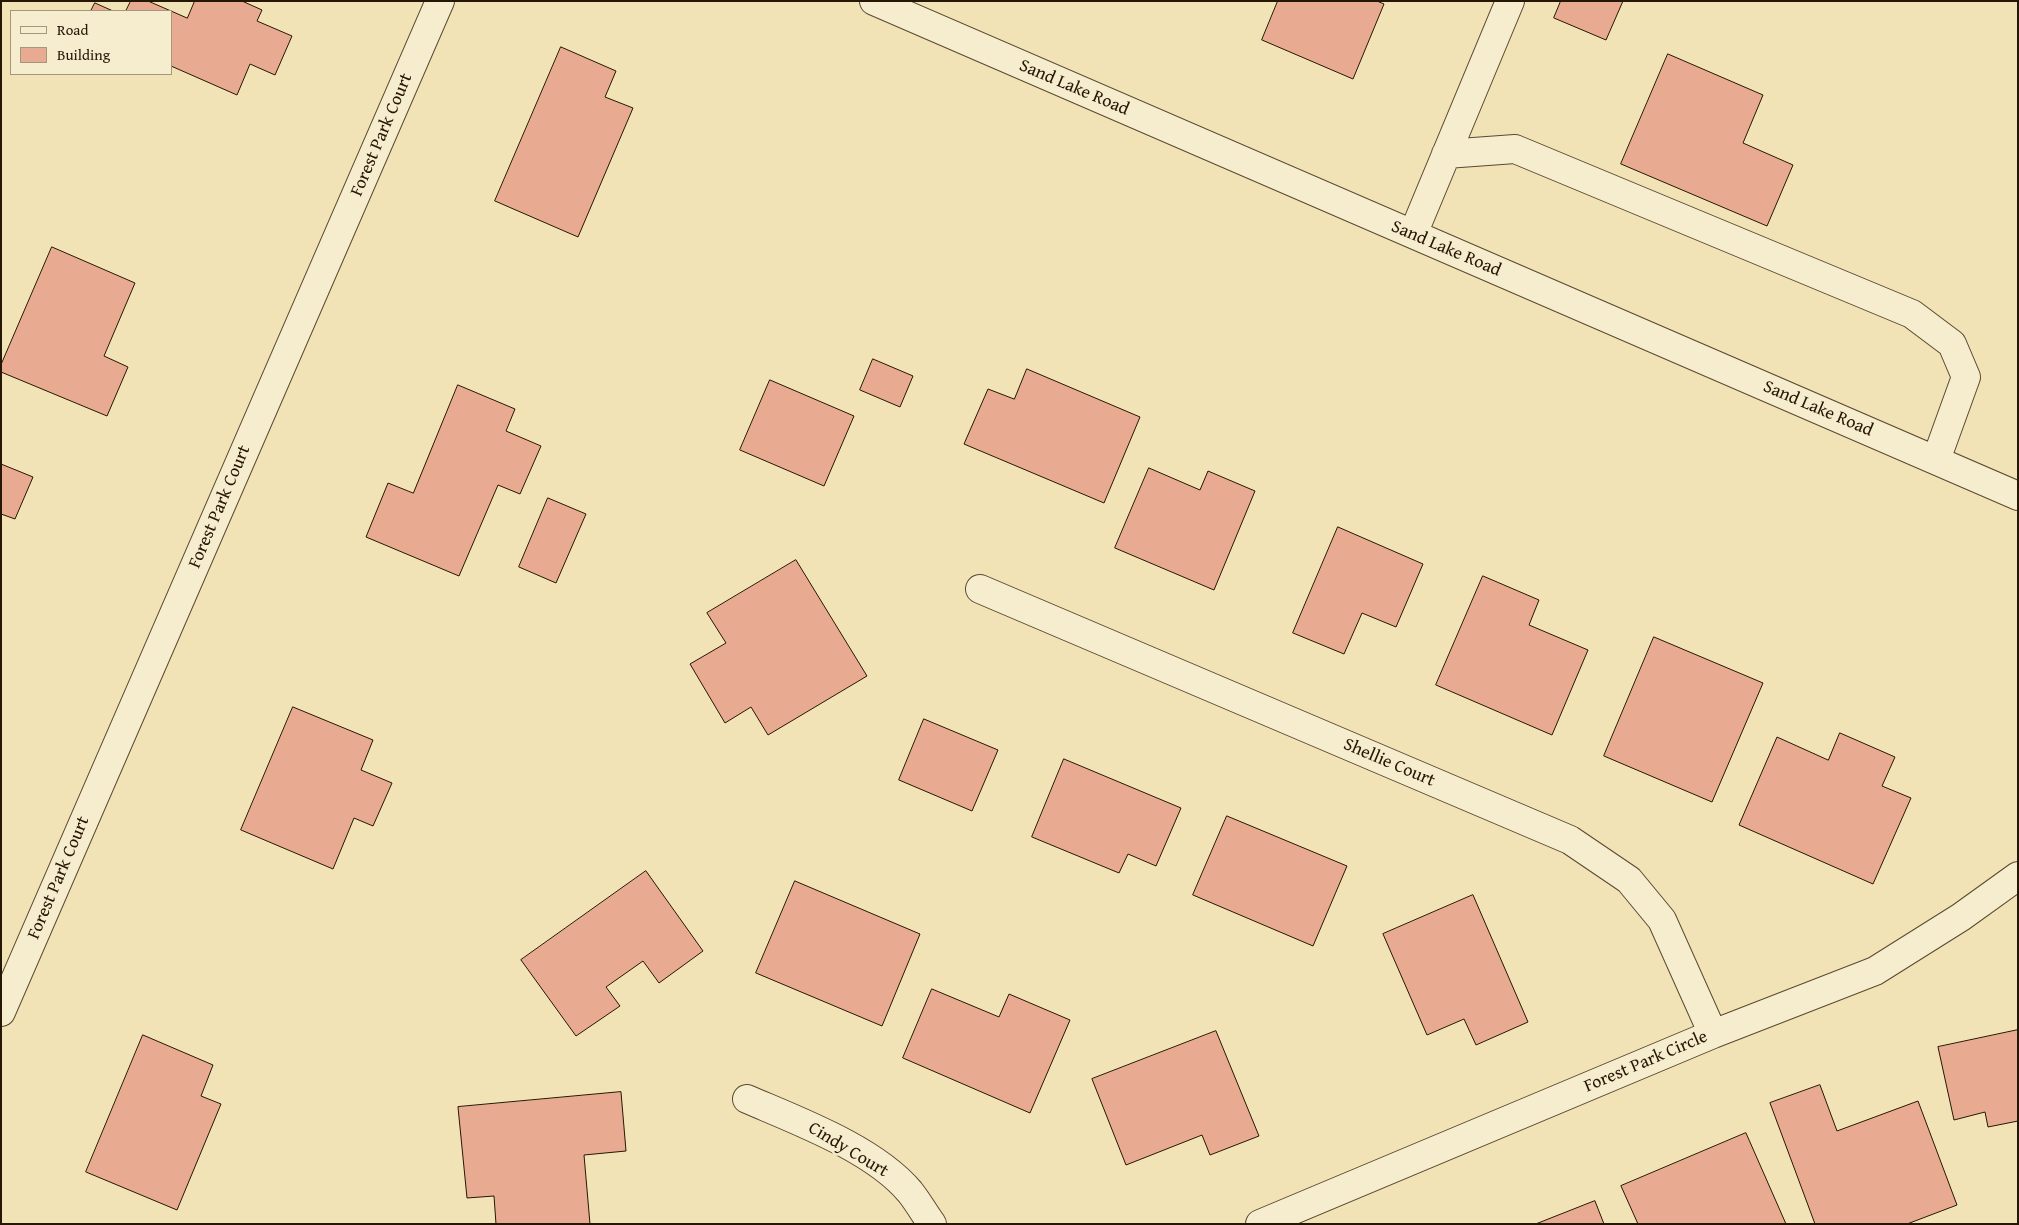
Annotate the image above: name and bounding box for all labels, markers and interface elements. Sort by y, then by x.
legend [10,10,172,75]
text: Road [57,19,88,40]
text: Building [57,44,110,65]
street label: Sand Lake Road [1016,55,1132,121]
street label: Forest Park Court [346,70,418,200]
street label: Sand Lake Road [1388,216,1504,282]
street label: Sand Lake Road [1760,376,1876,442]
street label: Forest Park Court [184,442,256,572]
street label: Shellie Court [1340,734,1438,792]
street label: Forest Park Court [23,813,95,943]
street label: Forest Park Circle [1581,1026,1711,1098]
street label: Cindy Court [804,1118,892,1182]

